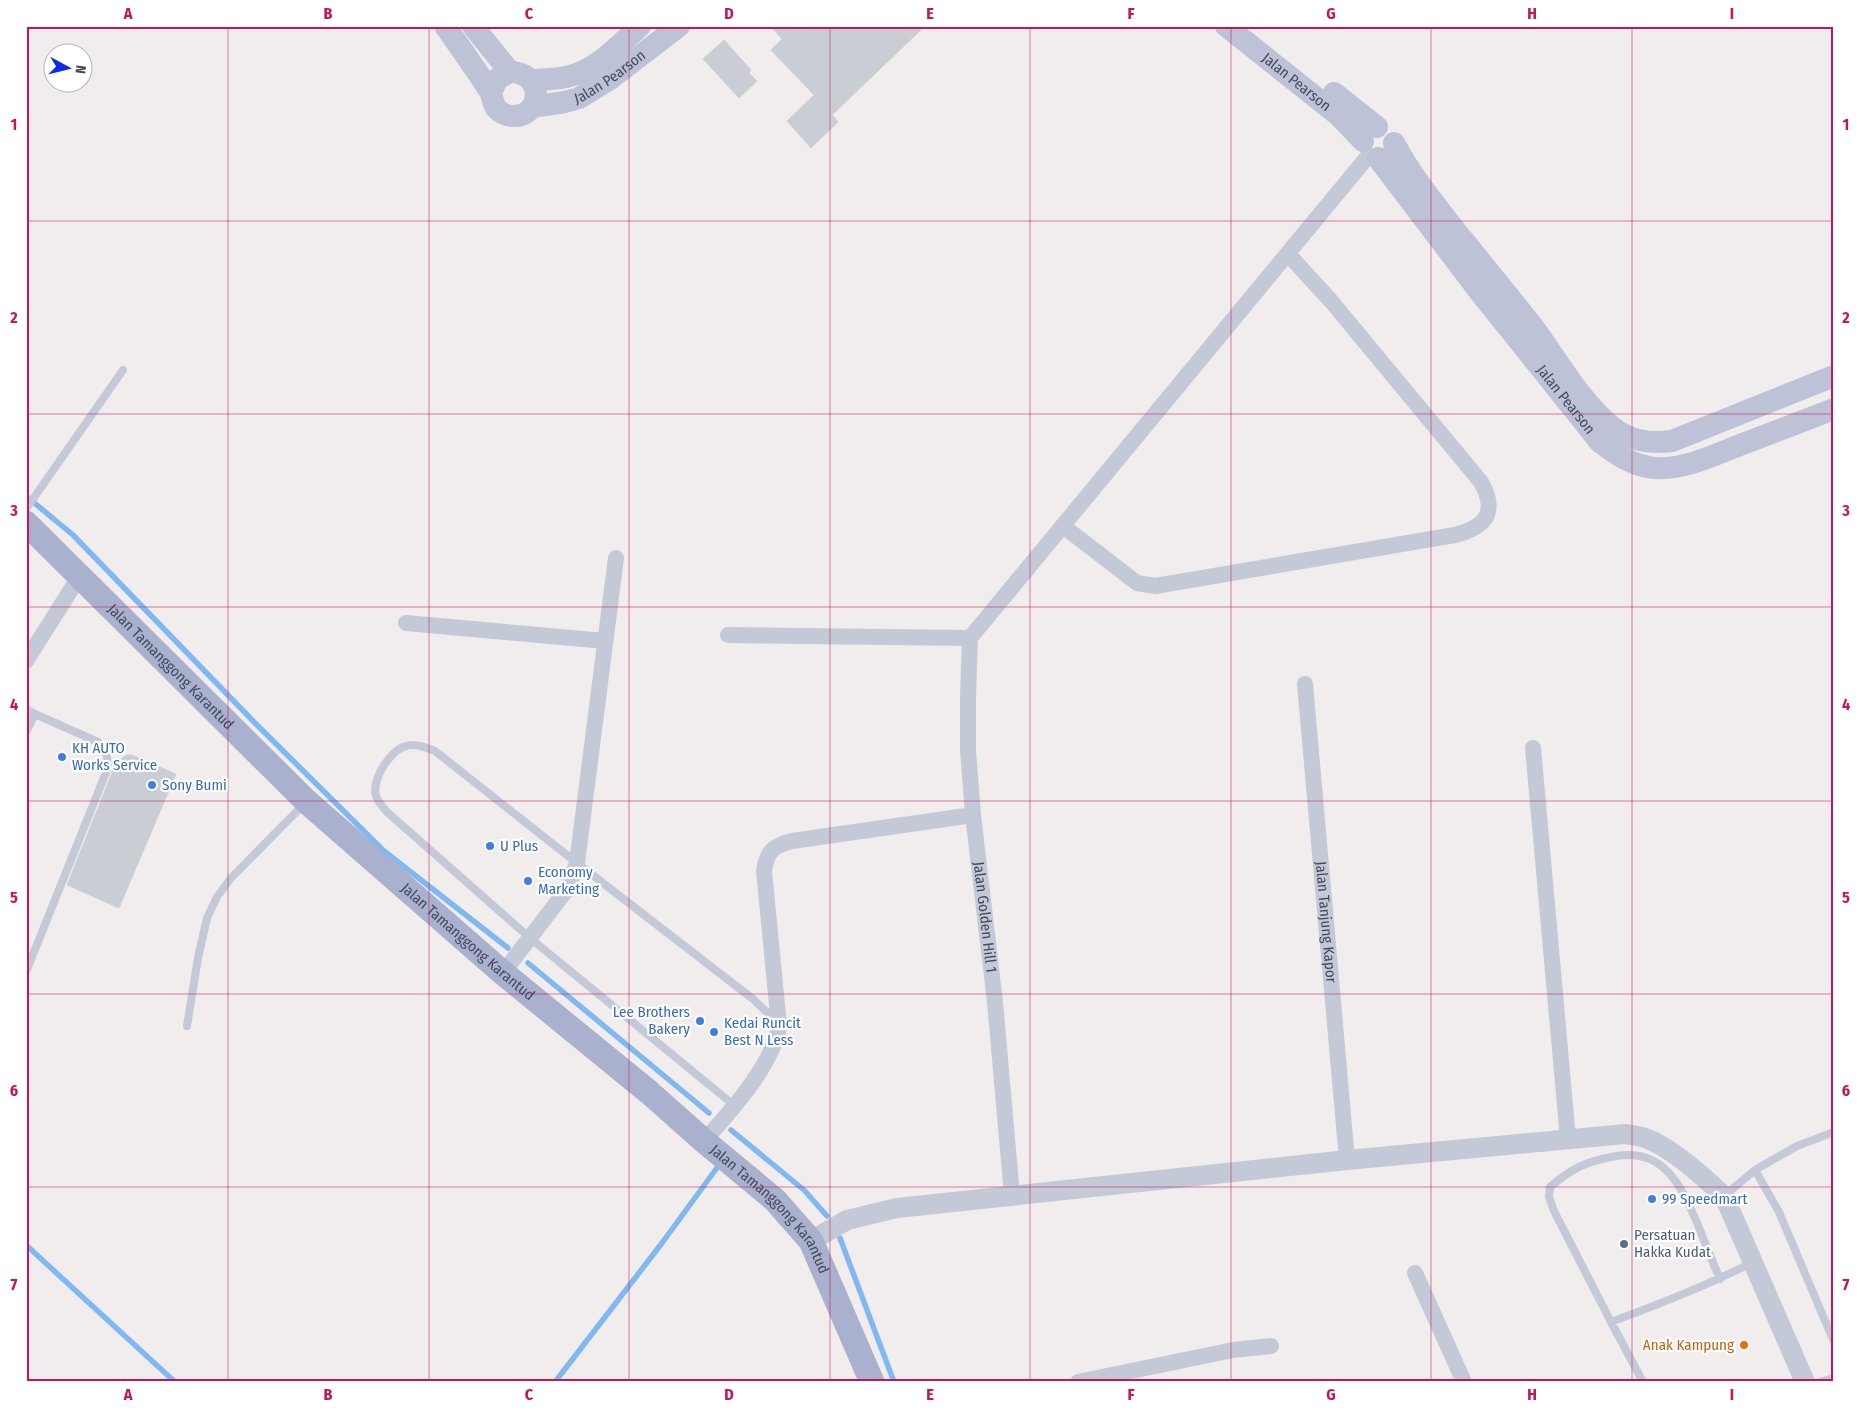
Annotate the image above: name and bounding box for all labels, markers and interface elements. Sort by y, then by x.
text: A [123,4,133,23]
text: B [324,4,333,23]
text: C [525,4,534,23]
text: D [724,4,734,23]
text: E [926,4,934,23]
text: F [1127,4,1135,23]
text: G [1326,4,1336,23]
text: H [1527,4,1537,23]
text: I [1730,4,1734,23]
north arrow [42,42,92,92]
street label: Jalan Pearson [572,46,649,108]
street label: Jalan Pearson [1258,49,1335,115]
text: N [71,64,89,75]
text: 1 [11,115,17,134]
text: 1 [1843,115,1849,134]
text: 2 [9,308,18,327]
text: 2 [1841,308,1850,327]
street label: Jalan Pearson [1533,361,1599,438]
text: 3 [9,501,18,520]
text: 3 [1841,501,1850,520]
street label: Jalan Tamanggong Karantud [104,600,238,733]
text: 4 [10,695,18,714]
text: 4 [1842,695,1850,714]
place label: KH AUTO Works Service [72,739,157,774]
marker: KH AUTO Works Service [56,751,68,763]
place label: Sony Bumi [162,776,227,794]
marker: Sony Bumi [146,779,158,791]
place label: U Plus [500,837,538,855]
marker: U Plus [484,840,496,852]
street label: Jalan Golden Hill 1 [970,861,1000,973]
street label: Jalan Tanjung Kapor [1312,861,1340,984]
place label: Economy Marketing [538,863,599,898]
marker: Economy Marketing [522,875,534,887]
street label: Jalan Tamanggong Karantud [397,879,538,1004]
text: 5 [10,888,18,907]
text: 5 [1842,888,1850,907]
place label: Lee Brothers Bakery [613,1003,690,1038]
place label: Kedai Runcit Best N Less [724,1014,801,1049]
marker: Lee Brothers Bakery [694,1015,706,1027]
marker: Kedai Runcit Best N Less [708,1026,720,1038]
text: 6 [10,1081,18,1100]
text: 6 [1842,1081,1850,1100]
street label: Jalan Tamanggong Karantud [706,1141,833,1276]
place label: 99 Speedmart [1662,1190,1748,1208]
marker: 99 Speedmart [1646,1193,1658,1205]
place label: Persatuan Hakka Kudat [1634,1226,1711,1261]
marker: Persatuan Hakka Kudat [1618,1238,1630,1250]
text: 7 [11,1275,18,1294]
text: 7 [1843,1275,1850,1294]
place label: Anak Kampung [1643,1336,1734,1354]
marker: Anak Kampung [1738,1339,1750,1351]
text: A [123,1385,133,1404]
text: B [324,1385,333,1404]
text: C [525,1385,534,1404]
text: D [724,1385,734,1404]
text: E [926,1385,934,1404]
text: F [1127,1385,1135,1404]
text: G [1326,1385,1336,1404]
text: H [1527,1385,1537,1404]
text: I [1730,1385,1734,1404]

